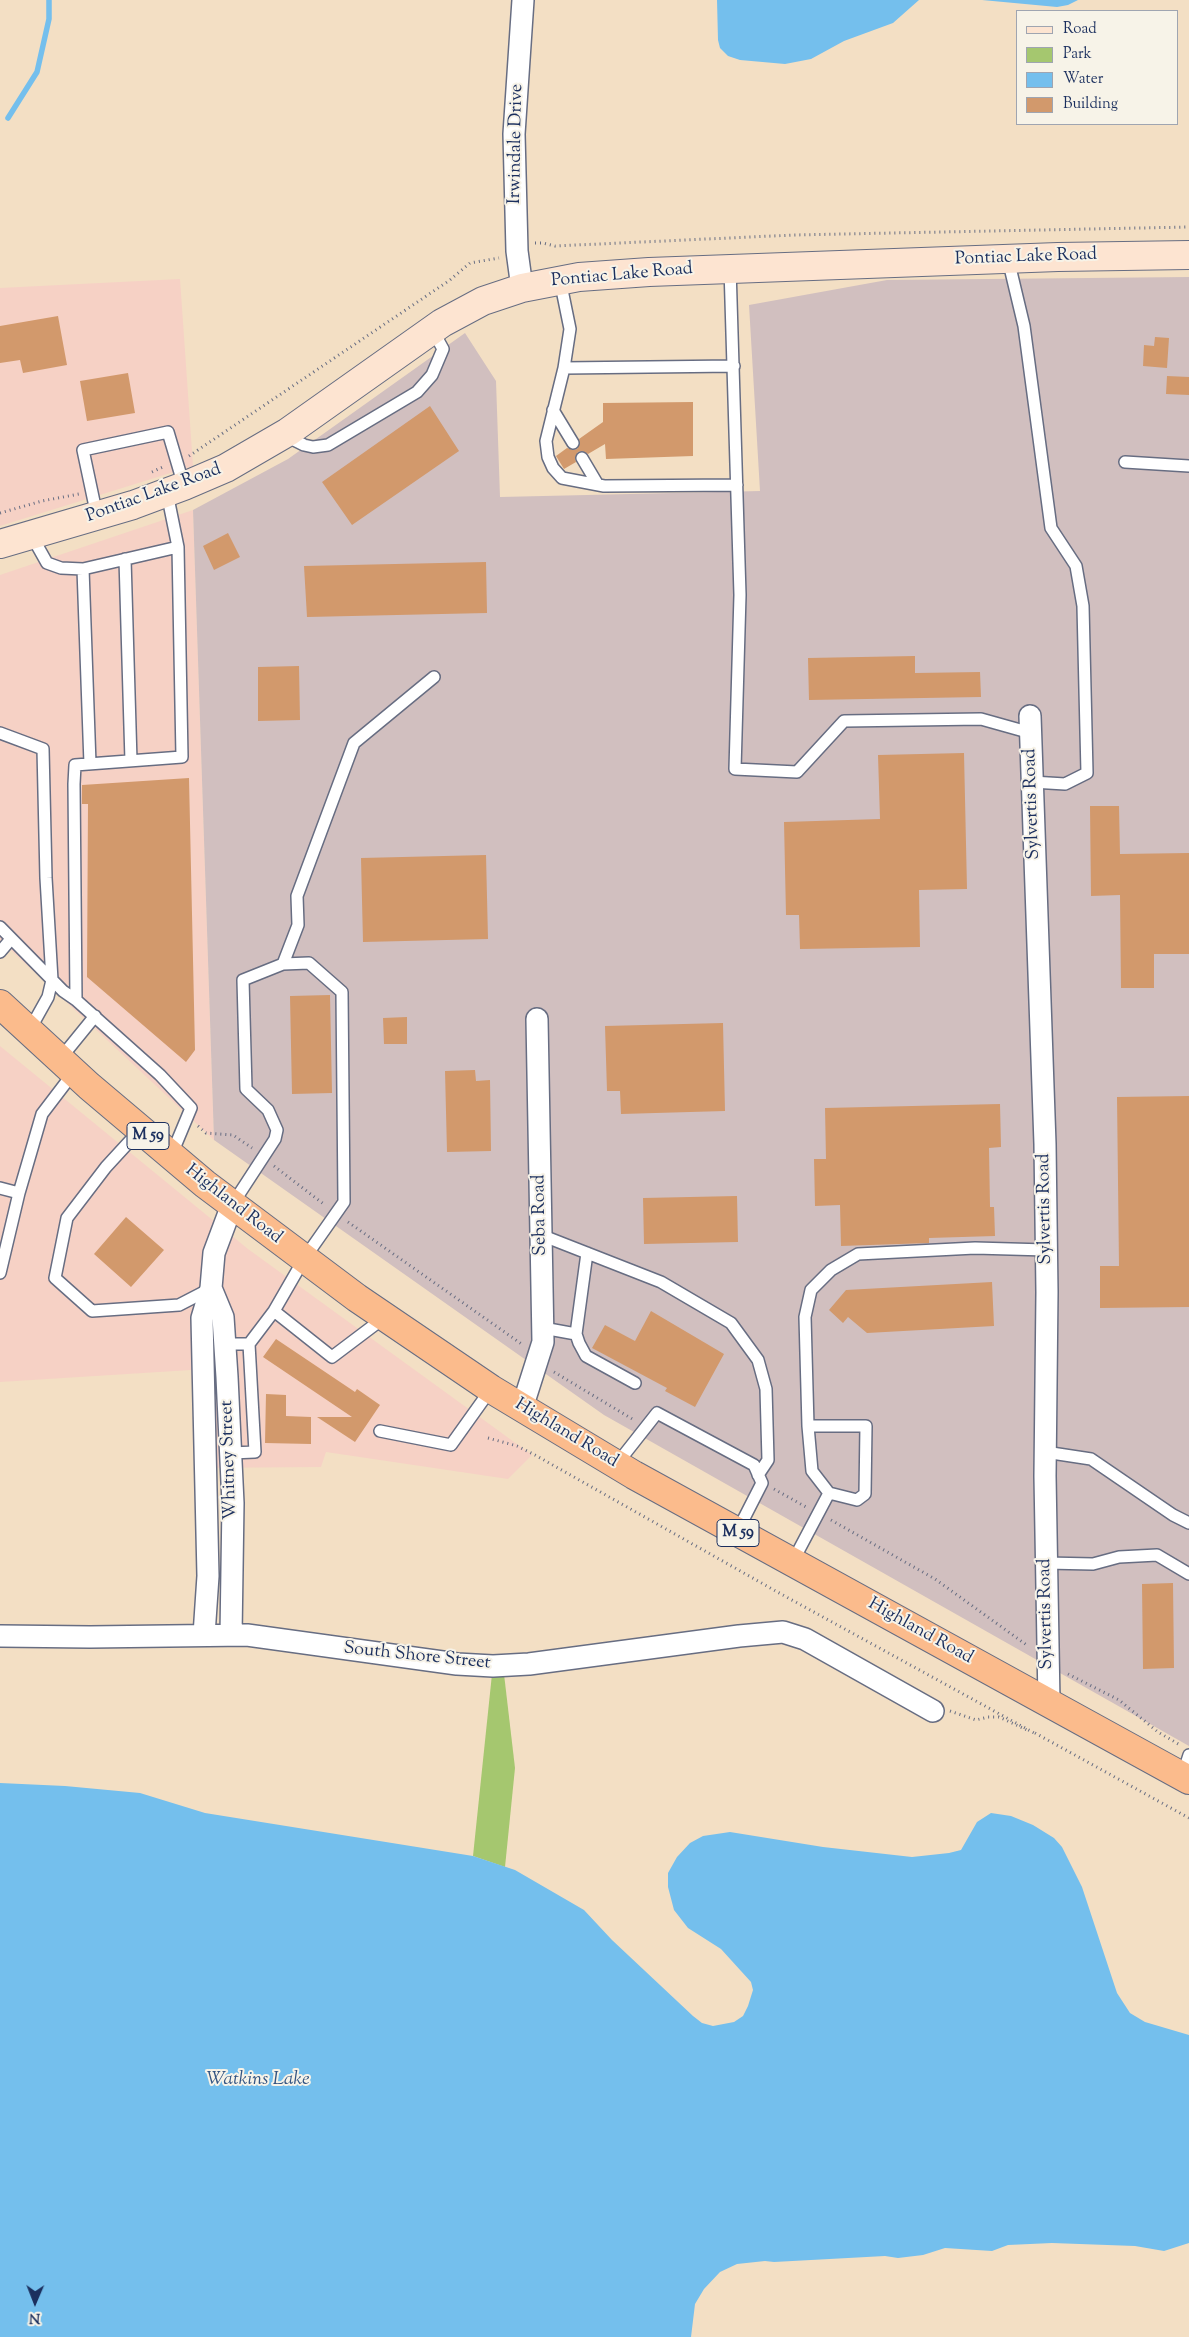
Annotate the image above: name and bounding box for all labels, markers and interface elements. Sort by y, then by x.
legend [1016,10,1179,125]
text: Road [1063,19,1097,40]
text: Park [1063,44,1092,65]
text: Water [1063,69,1103,90]
street label: Irwindale Drive [505,84,529,204]
text: Building [1063,94,1118,115]
street label: Pontiac Lake Road [955,245,1097,271]
street label: Pontiac Lake Road [550,259,694,293]
street label: Pontiac Lake Road [83,460,225,528]
street label: Sylvertis Road [1020,748,1046,860]
road number: M 59 [127,1122,169,1150]
street label: Sylvertis Road [1034,1153,1058,1265]
street label: Highland Road [180,1161,286,1249]
street label: Seba Road [529,1174,553,1256]
street label: Highland Road [510,1395,622,1473]
street label: Whitney Street [217,1400,243,1520]
road number: M 59 [717,1520,759,1546]
street label: Sylvertis Road [1035,1558,1059,1670]
street label: Highland Road [864,1594,976,1670]
street label: South Shore Street [342,1639,492,1675]
water label: Watkins Lake [206,2070,310,2092]
north arrow [10,2277,60,2327]
text: N [29,2307,41,2327]

